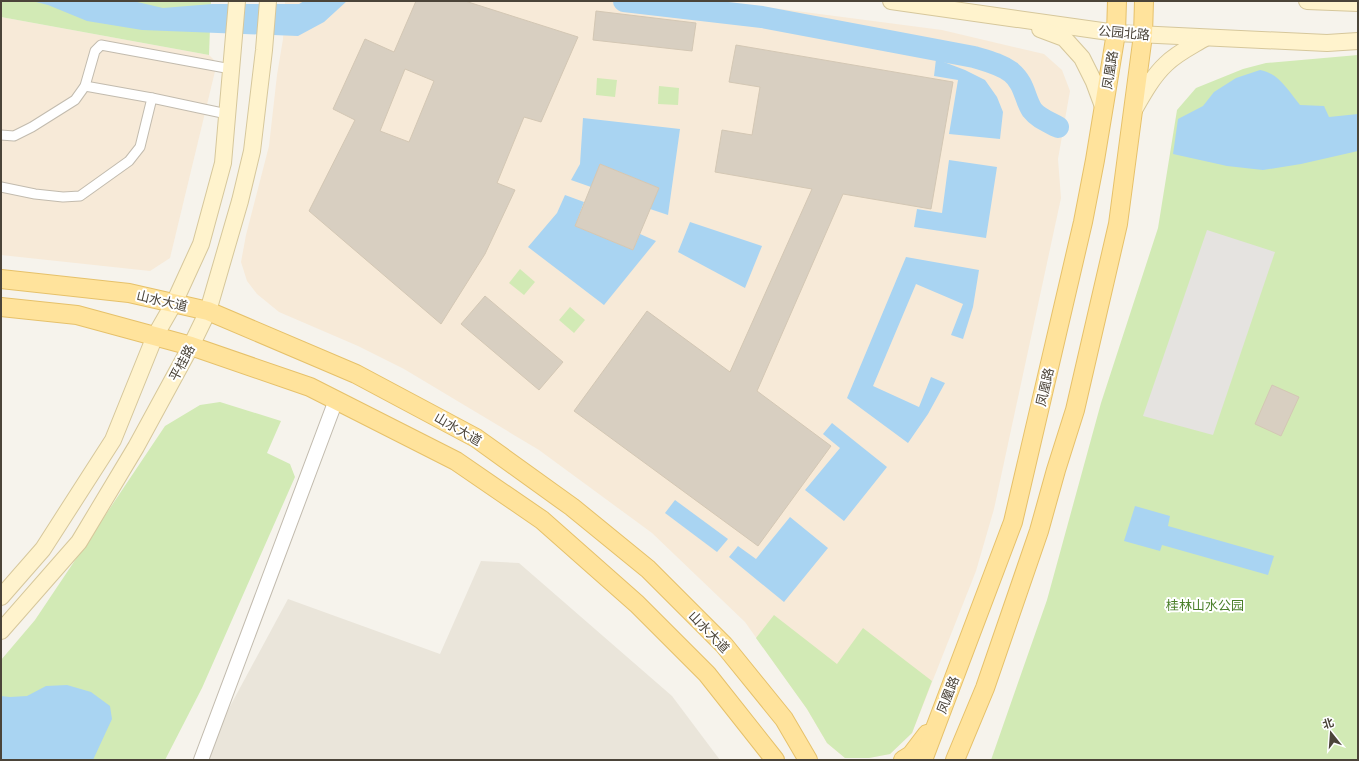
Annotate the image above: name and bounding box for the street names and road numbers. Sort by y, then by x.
street label: 公园北路 [1097,23,1151,43]
street label: 凤凰路 [1100,50,1120,90]
street label: 山水大道 [135,288,189,314]
street label: 平桂路 [166,342,198,384]
street label: 凤凰路 [1033,366,1057,408]
street label: 山水大道 [432,410,484,448]
street label: 山水大道 [686,608,732,656]
street label: 凤凰路 [934,674,962,716]

